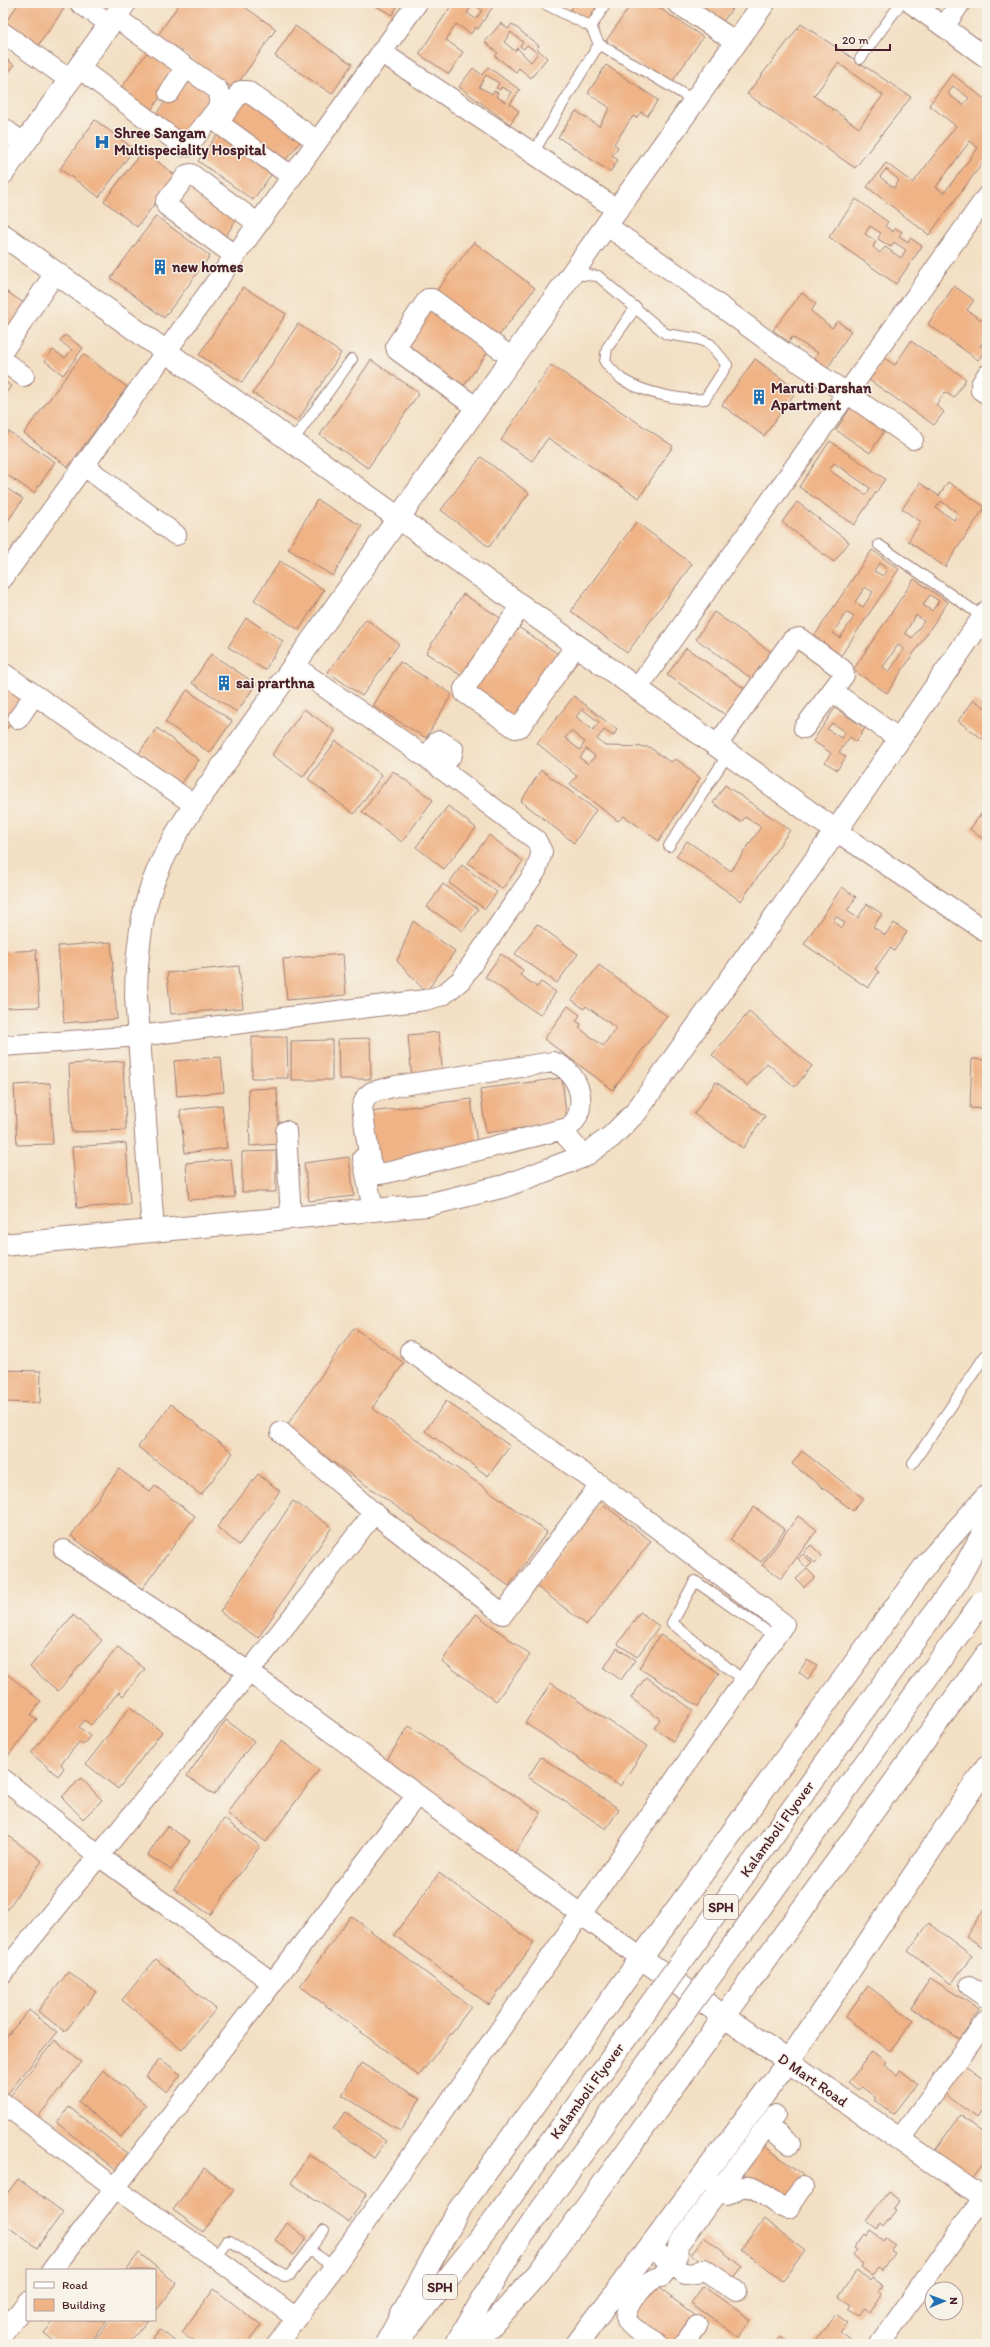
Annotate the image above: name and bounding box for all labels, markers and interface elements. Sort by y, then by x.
scale bar [836,26,890,52]
text: 20 m [842,33,869,47]
place label: Shree Sangam Multispeciality Hospital [114,124,267,160]
hospital icon: Shree Sangam Multispeciality Hospital [93,133,111,151]
building icon: new homes [151,258,169,276]
place label: new homes [171,258,244,276]
place label: Maruti Darshan Apartment [770,379,872,415]
building icon: Maruti Darshan Apartment [750,388,768,406]
building icon: sai prarthna [215,674,233,692]
place label: sai prarthna [236,674,315,693]
street label: Kalamboli Flyover [736,1777,818,1881]
road number: SPH [704,1895,738,1919]
street label: Kalamboli Flyover [546,2039,628,2143]
street label: D Mart Road [775,2049,851,2111]
legend [26,2269,156,2321]
road number: SPH [423,2275,457,2299]
text: Road [62,2278,88,2292]
north arrow [924,2281,964,2321]
text: N [947,2297,960,2305]
text: Building [62,2298,106,2312]

